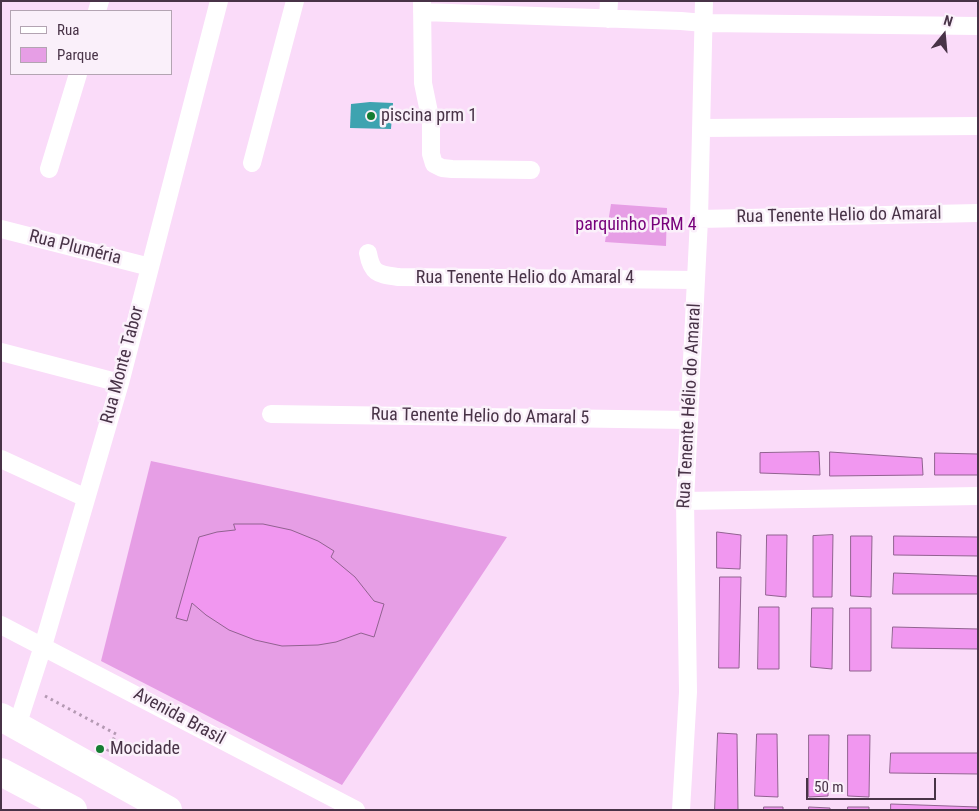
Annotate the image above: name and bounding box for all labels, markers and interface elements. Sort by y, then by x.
legend [10,10,172,75]
north arrow [919,10,969,60]
text: N [942,12,955,30]
text: Rua [57,21,79,39]
text: Parque [57,46,99,64]
place label: piscina prm 1 [381,105,477,127]
marker: piscina prm 1 [365,110,377,122]
street label: Rua Tenente Helio do Amaral [736,203,942,229]
park label: parquinho PRM 4 [575,214,697,236]
street label: Rua Pluméria [27,226,123,270]
street label: Rua Tenente Helio do Amaral 4 [416,267,634,289]
street label: Rua Tenente Hélio do Amaral [674,303,706,509]
street label: Rua Monte Tabor [97,304,149,426]
street label: Rua Tenente Helio do Amaral 5 [371,404,589,430]
street label: Avenida Brasil [130,684,228,750]
place label: Mocidade [110,738,180,760]
marker: Mocidade [94,743,106,755]
scale bar [809,768,939,800]
text: 50 m [814,778,844,796]

